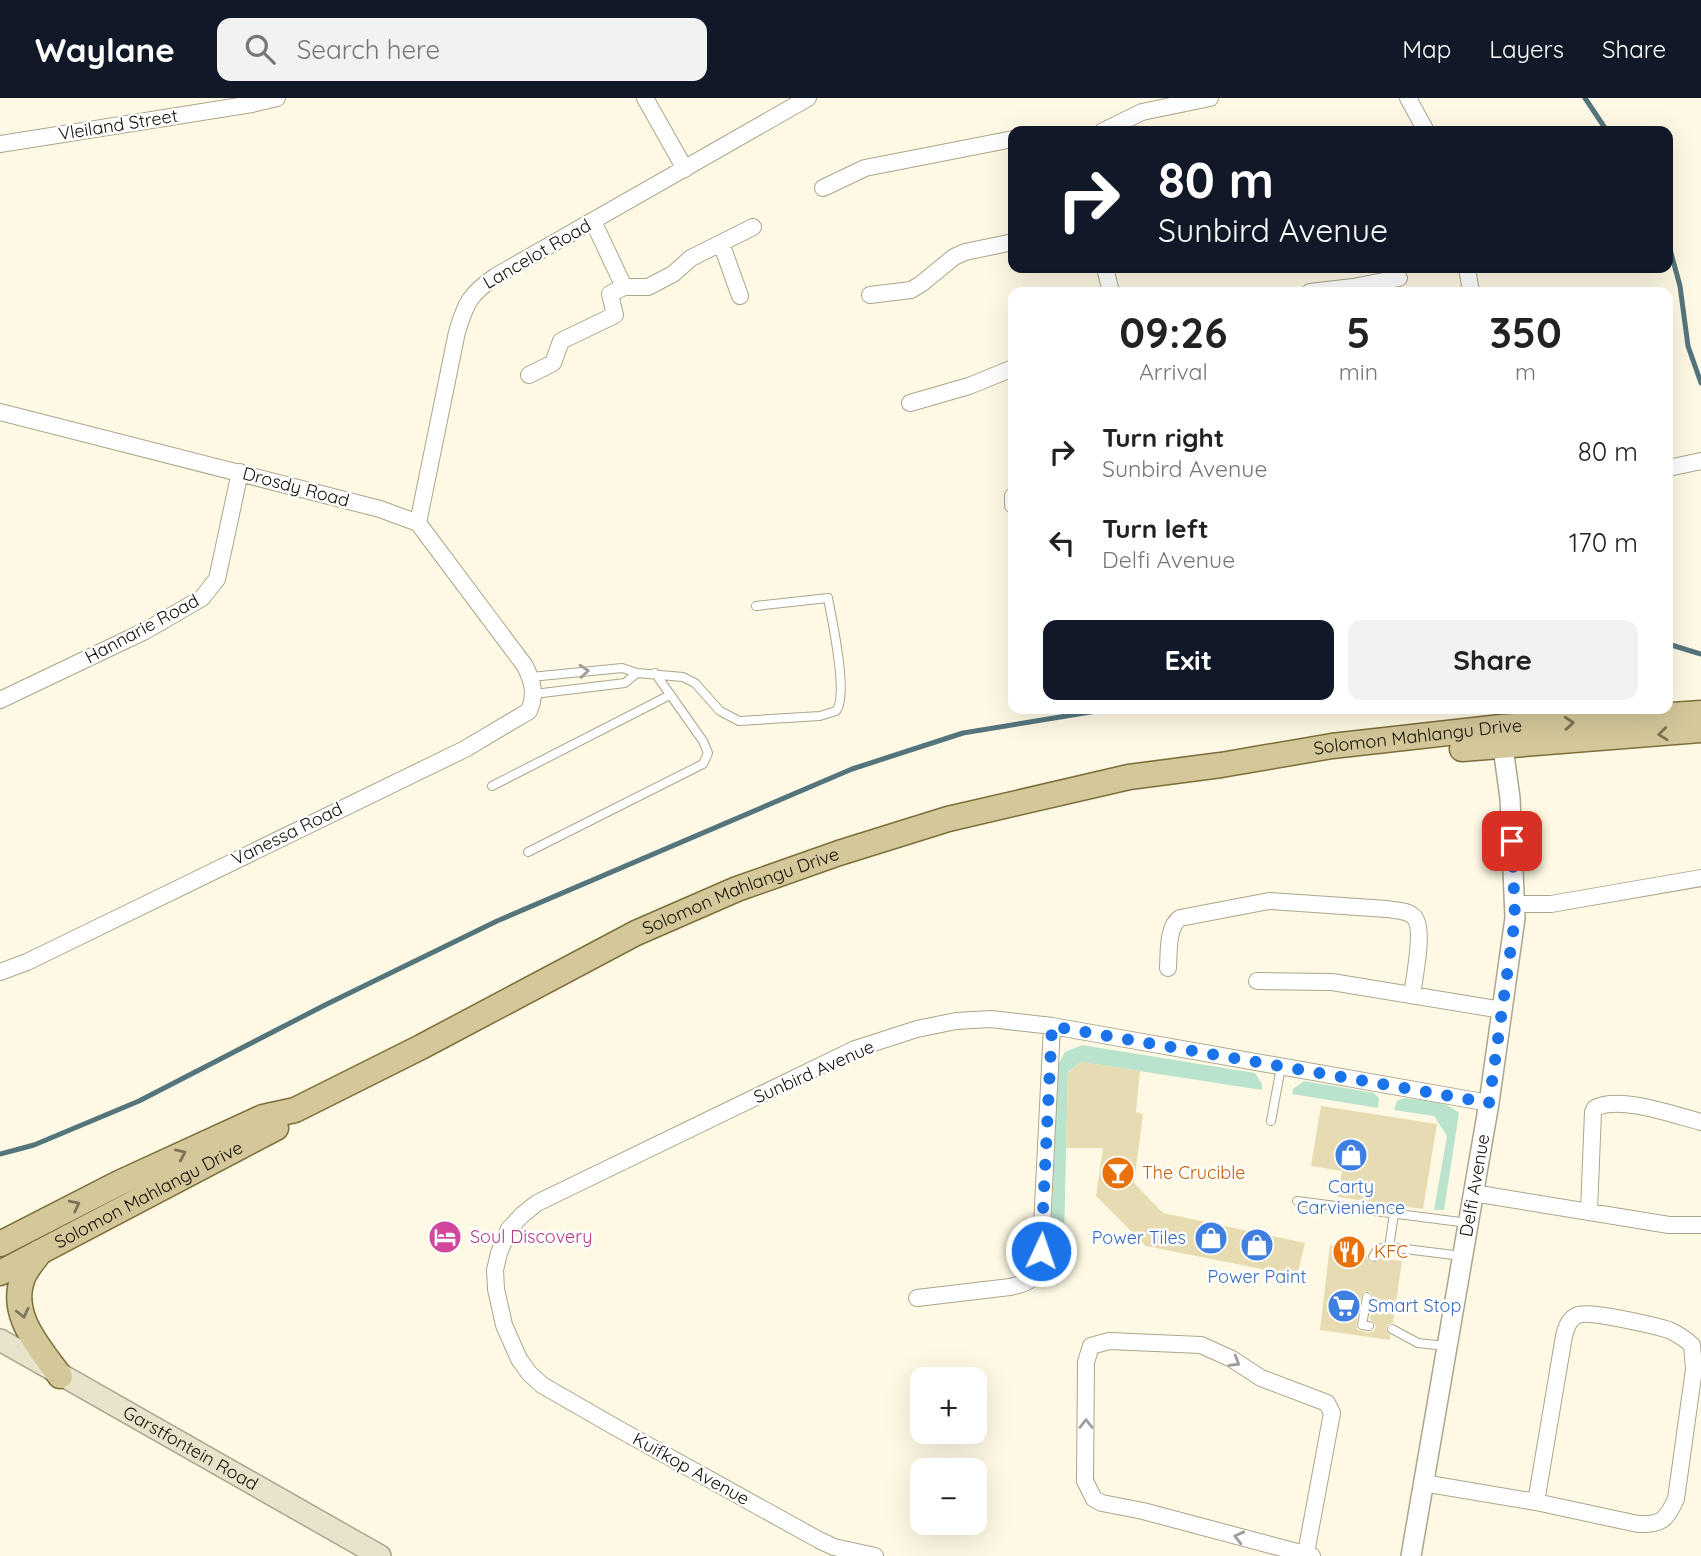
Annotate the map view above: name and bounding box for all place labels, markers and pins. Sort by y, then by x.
pin [1482,811,1542,871]
shop icon: Carty Carvienience [1332,1136,1370,1174]
bar icon: The Crucible [1099,1154,1137,1192]
place label: The Crucible [1142,1161,1245,1184]
place label: Carty Carvienience [1297,1175,1405,1219]
hotel icon: Soul Discovery [426,1218,464,1256]
shop icon: Power Tiles [1192,1219,1230,1257]
place label: Soul Discovery [470,1225,592,1248]
place label: Power Tiles [1092,1226,1186,1249]
shop icon: Power Paint [1238,1226,1276,1264]
restaurant icon: KFC [1330,1233,1368,1271]
place label: KFC [1374,1240,1408,1263]
place label: Power Paint [1208,1265,1306,1288]
supermarket icon: Smart Stop [1325,1287,1363,1325]
place label: Smart Stop [1368,1294,1461,1317]

